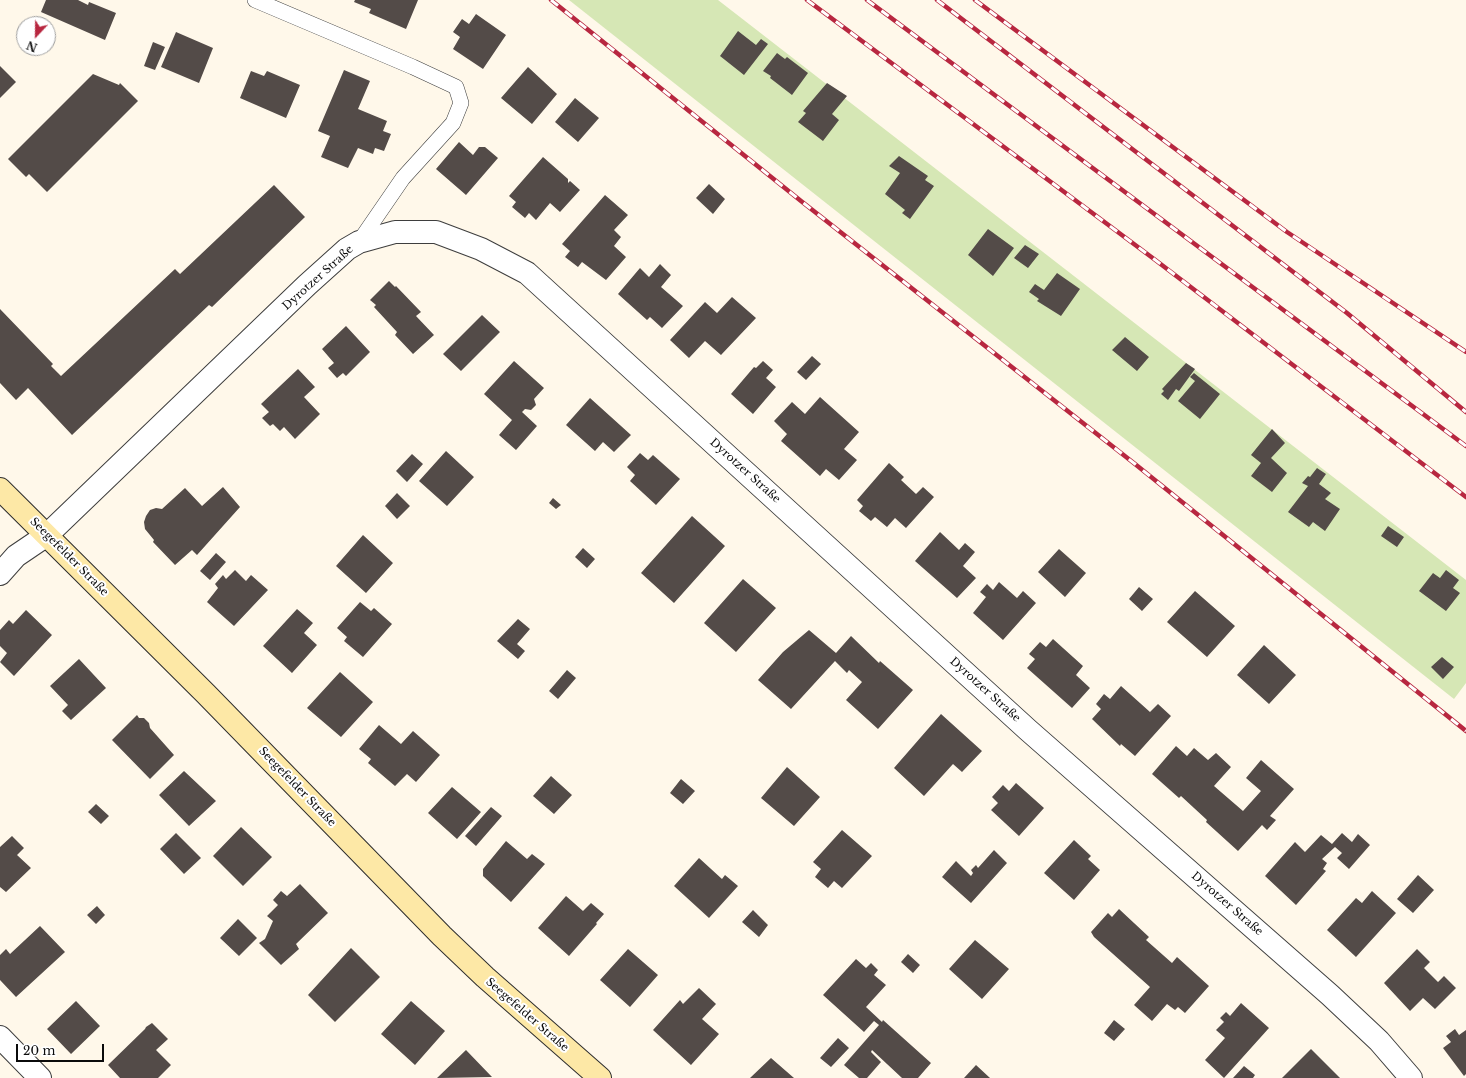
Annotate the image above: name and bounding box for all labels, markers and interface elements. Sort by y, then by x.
north arrow [16,16,56,56]
text: N [24,38,39,55]
street label: Dyrotzer Straße [280,243,356,313]
street label: Dyrotzer Straße [707,436,783,506]
street label: Seegefelder Straße [27,515,111,599]
street label: Dyrotzer Straße [947,655,1023,725]
street label: Seegefelder Straße [256,745,338,829]
street label: Dyrotzer Straße [1189,869,1265,939]
street label: Seegefelder Straße [483,975,571,1055]
scale bar [18,1036,106,1062]
text: 20 m [23,1043,55,1058]

